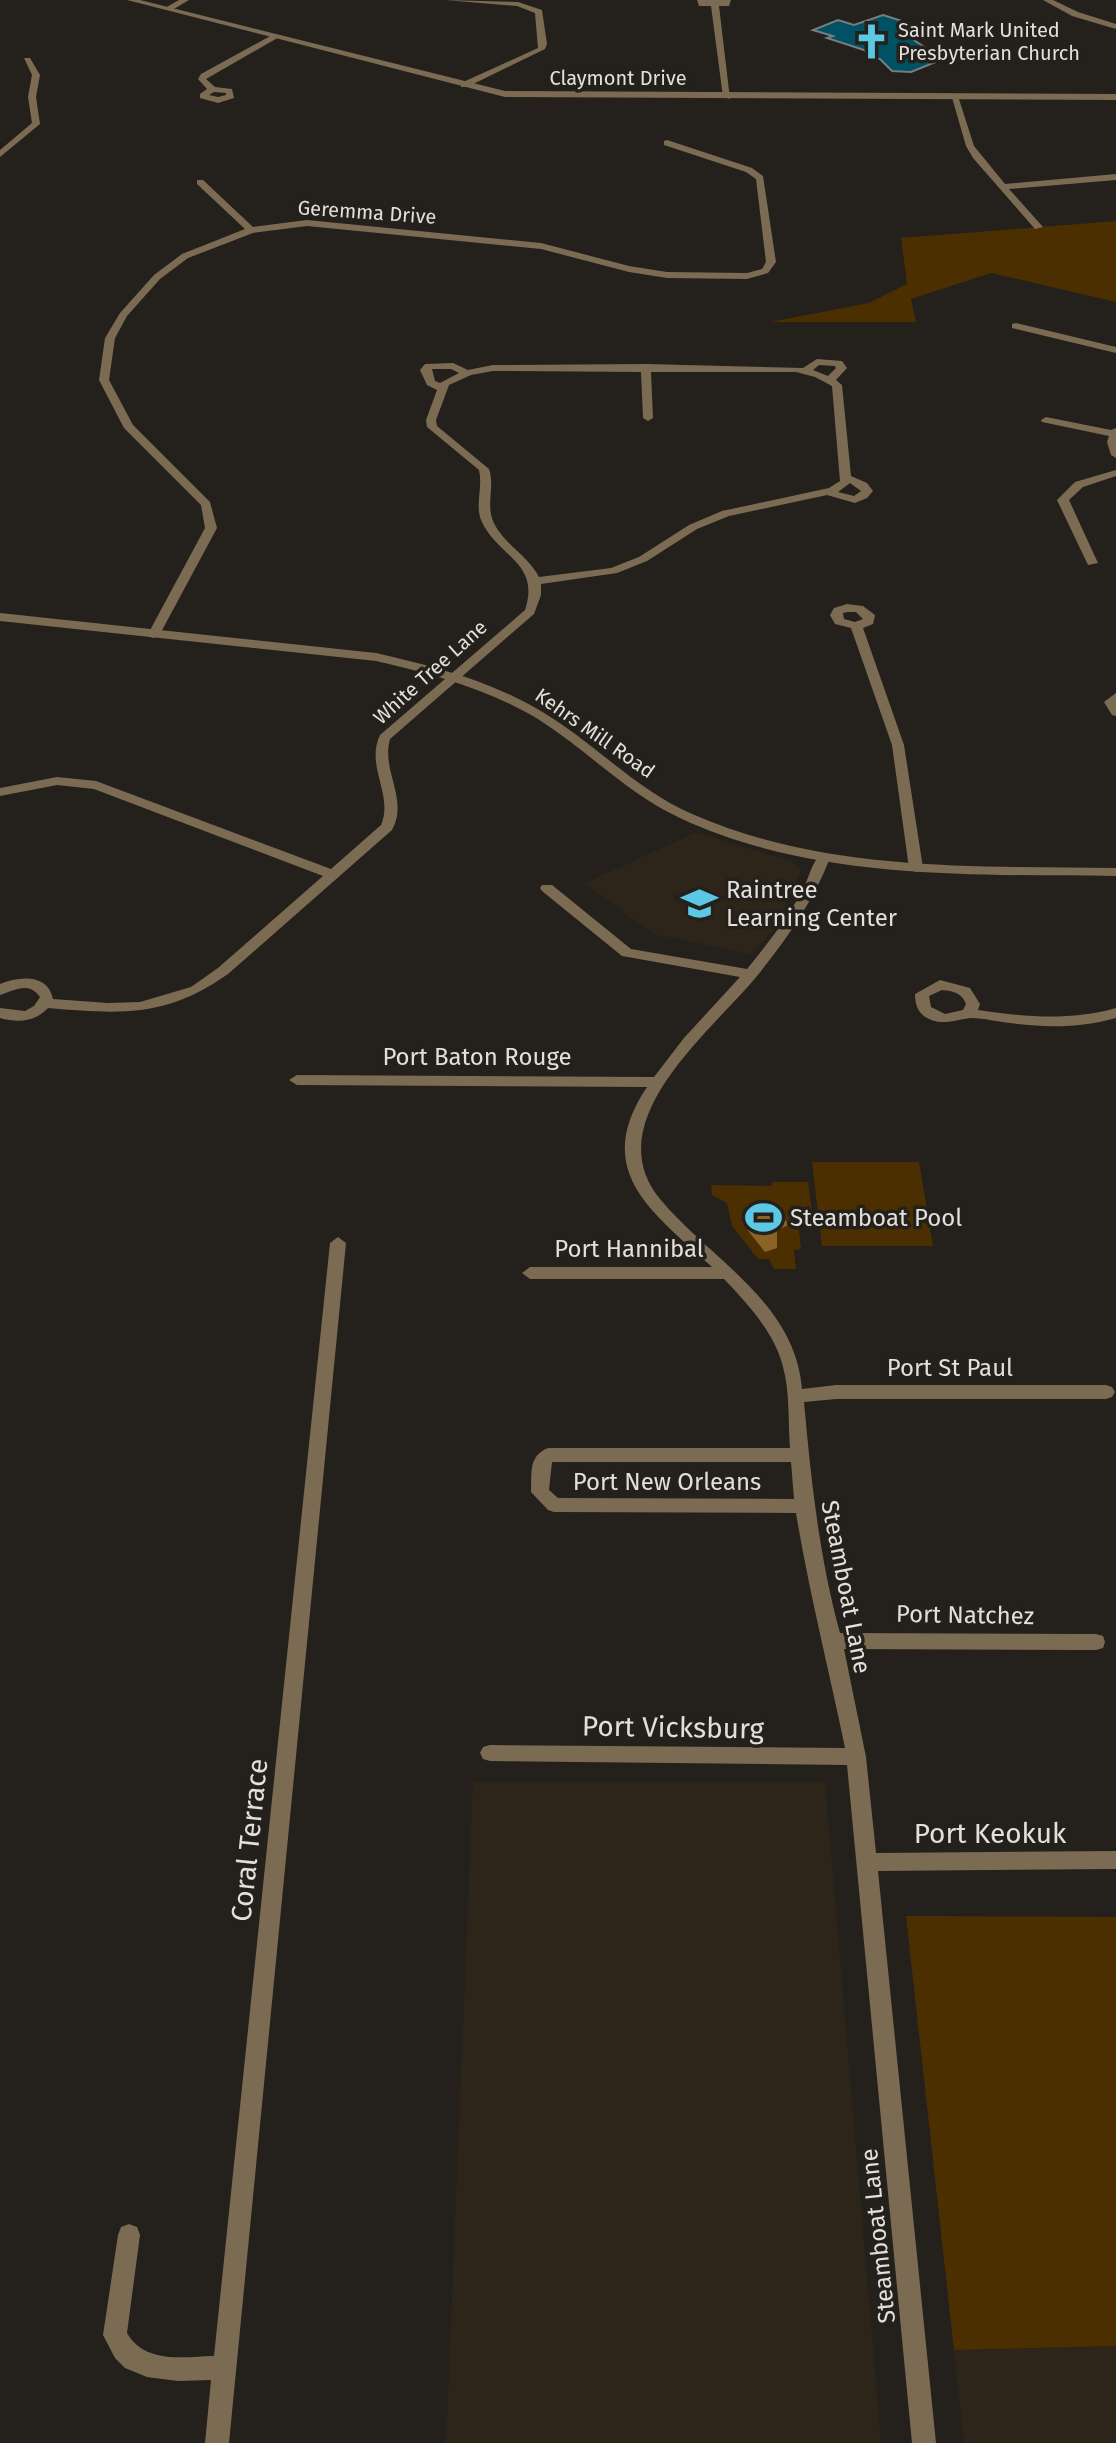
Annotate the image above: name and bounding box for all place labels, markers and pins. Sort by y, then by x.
place label: Saint Mark United Presbyterian Church [898,18,1080,65]
church icon: Saint Mark United Presbyterian Church [853,23,891,61]
place label: Raintree Learning Center [726,876,898,932]
school or university icon: Raintree Learning Center [681,885,719,923]
sports icon: Steamboat Pool [745,1199,783,1237]
place label: Steamboat Pool [790,1204,962,1232]

